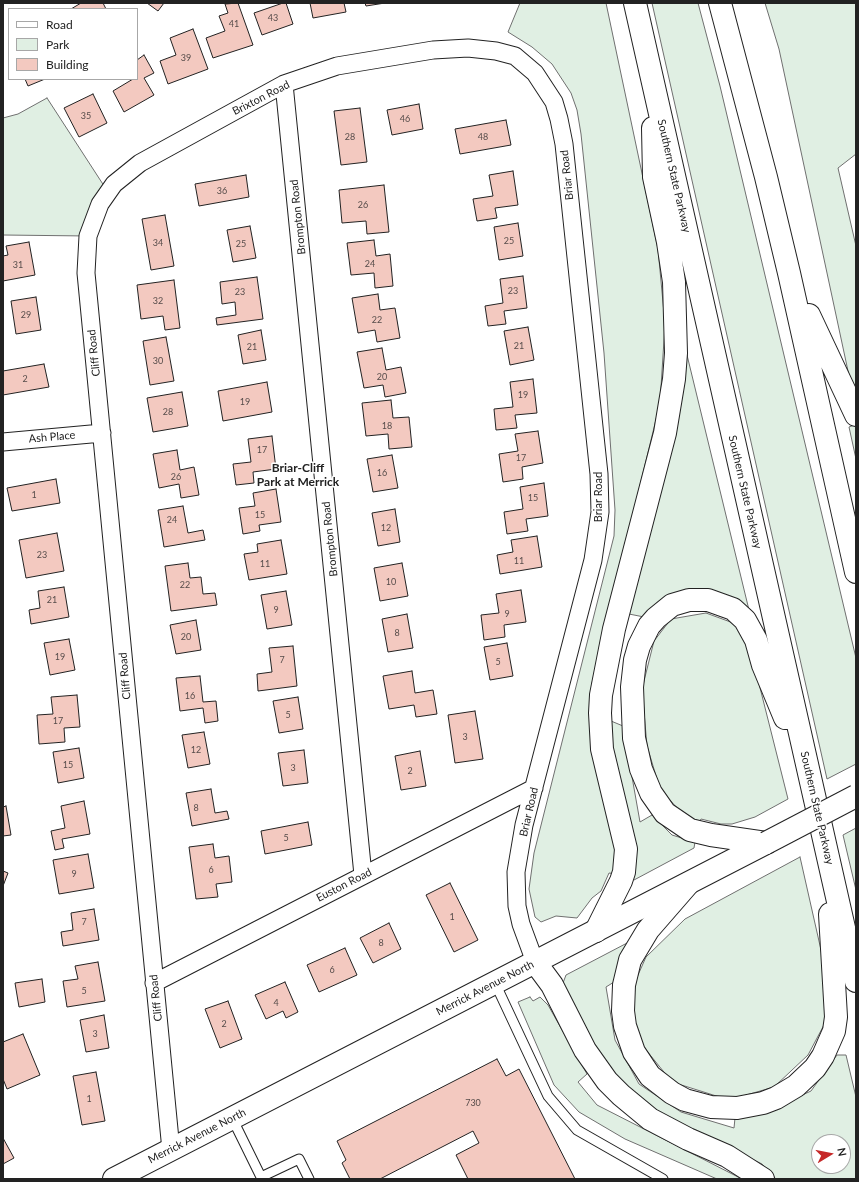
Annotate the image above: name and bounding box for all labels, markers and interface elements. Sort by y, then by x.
legend [8,8,138,80]
house number: 43 [268,13,278,23]
text: Road [46,17,73,32]
house number: 41 [229,19,239,29]
text: Park [46,37,69,52]
house number: 39 [181,53,191,63]
text: Building [46,57,89,72]
street label: Brixton Road [230,78,292,118]
house number: 35 [81,111,91,121]
house number: 46 [400,114,410,124]
street label: Southern State Parkway [655,118,693,234]
house number: 28 [345,132,355,142]
house number: 48 [478,132,488,142]
street label: Briar Road [558,149,576,201]
street label: Brompton Road [287,179,309,255]
house number: 36 [217,186,227,196]
house number: 26 [358,200,368,210]
house number: 25 [504,236,514,246]
house number: 34 [153,238,163,248]
house number: 25 [236,239,246,249]
house number: 24 [365,259,375,269]
house number: 31 [13,260,23,270]
house number: 23 [508,286,518,296]
house number: 23 [235,287,245,297]
house number: 32 [153,296,163,306]
house number: 29 [21,310,31,320]
house number: 22 [372,315,382,325]
street label: Cliff Road [85,329,103,377]
house number: 21 [514,341,524,351]
house number: 21 [247,342,257,352]
house number: 30 [153,356,163,366]
house number: 20 [377,372,387,382]
house number: 2 [22,374,28,384]
house number: 19 [518,390,528,400]
house number: 19 [240,397,250,407]
house number: 28 [163,407,173,417]
house number: 18 [382,421,392,431]
street label: Ash Place [28,428,76,446]
street label: Southern State Parkway [726,434,764,550]
house number: 17 [257,445,267,455]
house number: 17 [516,453,526,463]
district label: Briar-Cliff Park at Merrick [257,461,339,489]
house number: 16 [377,468,387,478]
house number: 26 [171,472,181,482]
street label: Briar Road [591,472,605,522]
house number: 1 [31,490,37,500]
house number: 15 [528,493,538,503]
street label: Brompton Road [319,501,341,577]
house number: 15 [255,510,265,520]
house number: 24 [167,515,177,525]
house number: 12 [381,523,391,533]
house number: 23 [37,550,47,560]
house number: 11 [514,556,524,566]
house number: 11 [260,559,270,569]
house number: 10 [386,577,396,587]
house number: 22 [180,580,190,590]
house number: 21 [47,595,57,605]
house number: 9 [273,605,279,615]
house number: 9 [504,609,510,619]
house number: 8 [394,628,400,638]
house number: 20 [181,632,191,642]
house number: 19 [55,652,65,662]
street label: Cliff Road [116,652,134,700]
house number: 7 [279,655,285,665]
house number: 5 [495,657,501,667]
house number: 16 [185,691,195,701]
house number: 5 [285,710,291,720]
house number: 17 [53,716,63,726]
house number: 3 [462,732,468,742]
house number: 12 [191,745,201,755]
street label: Southern State Parkway [798,750,836,866]
house number: 15 [63,760,73,770]
house number: 3 [290,763,296,773]
house number: 2 [407,766,413,776]
street label: Briar Road [517,786,541,838]
house number: 8 [193,803,199,813]
house number: 5 [283,833,289,843]
house number: 6 [208,865,214,875]
street label: Euston Road [314,865,374,905]
house number: 9 [71,869,77,879]
house number: 1 [449,912,455,922]
house number: 7 [81,917,87,927]
house number: 8 [378,938,384,948]
street label: Merrick Avenue North [434,958,536,1018]
house number: 6 [329,965,335,975]
street label: Cliff Road [147,974,165,1022]
house number: 5 [81,986,87,996]
house number: 4 [273,998,279,1008]
house number: 2 [221,1019,227,1029]
house number: 3 [92,1029,98,1039]
house number: 1 [86,1094,92,1104]
house number: 730 [465,1098,481,1108]
street label: Merrick Avenue North [146,1106,248,1166]
north arrow [811,1134,851,1174]
text: N [835,1147,849,1157]

